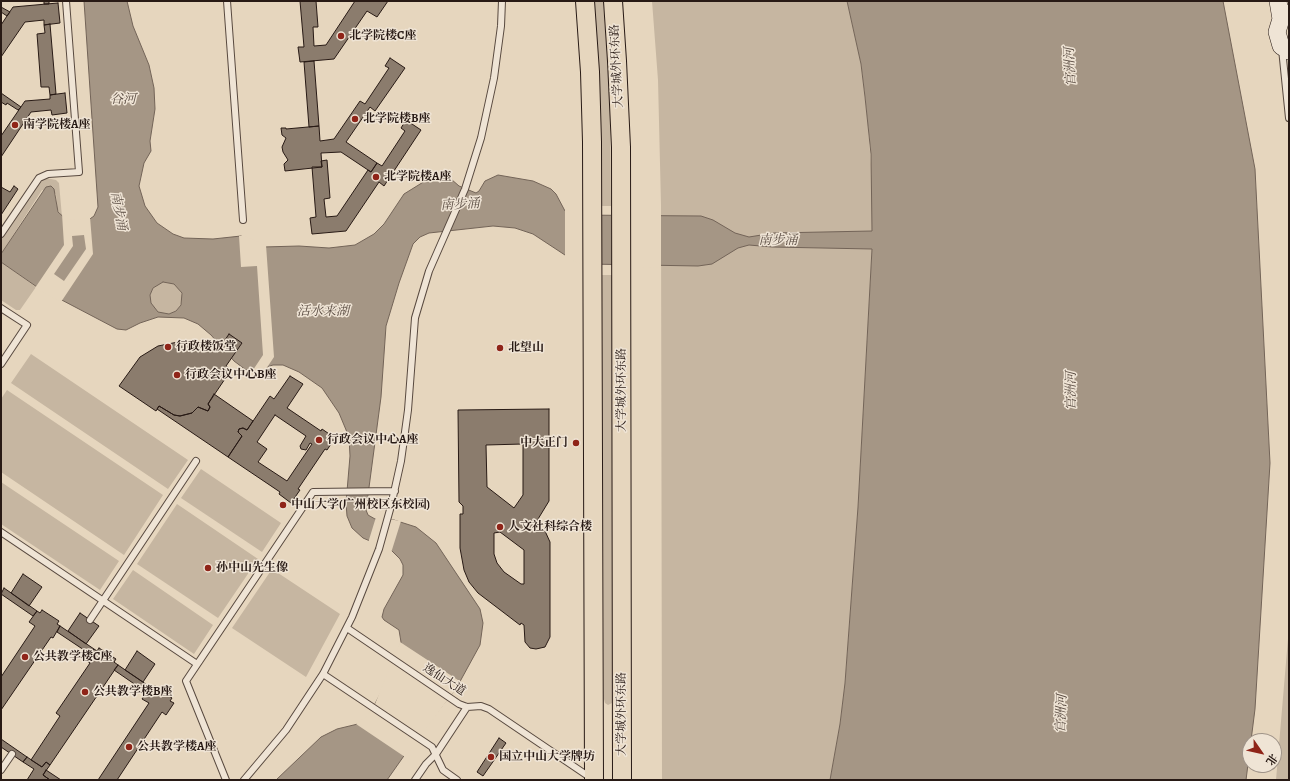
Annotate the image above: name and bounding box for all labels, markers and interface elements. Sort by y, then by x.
street label: 大学城外环东路 [608,24,626,108]
place label: 北学院楼C座 [349,29,416,43]
marker: 北学院楼C座 [336,31,346,41]
water label: 官洲河 [1062,47,1080,87]
water label: 谷河 [110,92,136,108]
place label: 北学院楼B座 [363,112,431,126]
marker: 北学院楼B座 [350,114,360,124]
place label: 南学院楼A座 [23,118,90,132]
marker: 南学院楼A座 [10,120,20,130]
place label: 北学院楼A座 [384,170,451,184]
marker: 北学院楼A座 [371,172,381,182]
water label: 南步涌 [107,190,129,232]
water label: 南步涌 [440,196,480,214]
water label: 南步涌 [759,233,797,249]
water label: 活水来湖 [297,304,349,320]
place label: 行政楼饭堂 [176,340,236,354]
place label: 北望山 [508,341,544,355]
marker: 行政楼饭堂 [163,342,173,352]
marker: 北望山 [495,343,505,353]
street label: 大学城外环东路 [615,348,629,432]
place label: 行政会议中心B座 [185,368,277,382]
marker: 行政会议中心B座 [172,370,182,380]
water label: 官洲河 [1064,372,1080,410]
place label: 行政会议中心A座 [327,433,418,447]
marker: 行政会议中心A座 [314,435,324,445]
place label: 中大正门 [520,436,568,450]
marker: 中大正门 [571,438,581,448]
place label: 中山大学(广州校区东校园) [291,498,430,512]
marker: 中山大学(广州校区东校园) [278,500,288,510]
place label: 人文社科综合楼 [508,520,592,534]
marker: 人文社科综合楼 [495,522,505,532]
place label: 孙中山先生像 [216,561,288,575]
marker: 孙中山先生像 [203,563,213,573]
place label: 公共教学楼C座 [33,650,112,664]
marker: 公共教学楼C座 [20,652,30,662]
street label: 逸仙大道 [420,661,468,699]
street label: 大学城外环东路 [615,672,629,756]
place label: 公共教学楼B座 [93,685,173,699]
marker: 公共教学楼B座 [80,687,90,697]
water label: 官洲河 [1054,694,1070,734]
north arrow [1242,733,1282,773]
place label: 公共教学楼A座 [137,740,216,754]
marker: 公共教学楼A座 [124,742,134,752]
place label: 国立中山大学牌坊 [499,750,595,764]
text: 北 [1262,751,1281,768]
marker: 国立中山大学牌坊 [486,752,496,762]

